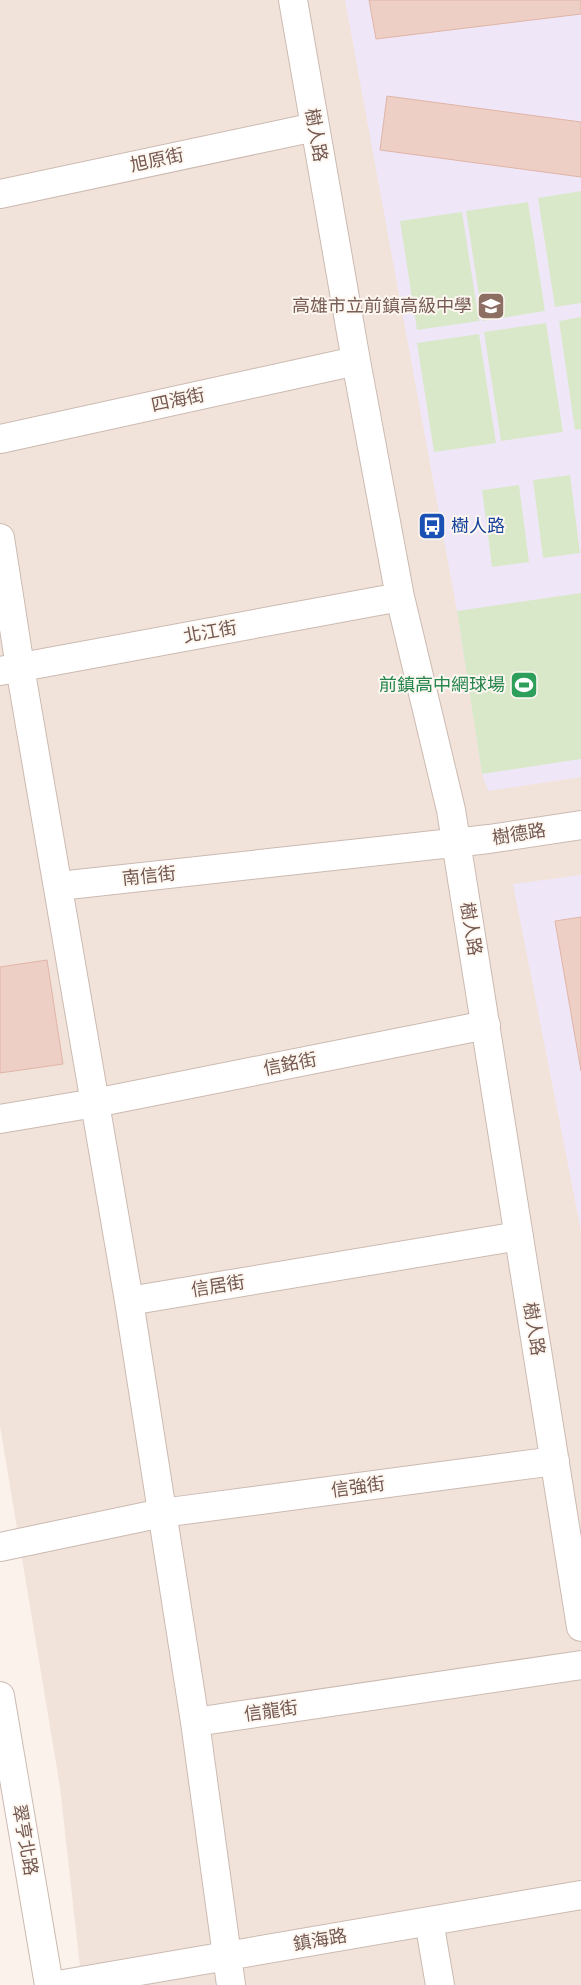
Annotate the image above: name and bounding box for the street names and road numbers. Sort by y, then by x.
street label: 樹人路 [301,107,332,163]
street label: 旭原街 [128,144,185,175]
street label: 四海街 [149,384,206,415]
street label: 北江街 [182,616,238,647]
street label: 樹德路 [491,819,547,848]
street label: 南信街 [121,862,177,889]
street label: 樹人路 [457,901,486,957]
street label: 信銘街 [261,1048,318,1079]
street label: 信居街 [190,1271,246,1300]
street label: 樹人路 [520,1301,549,1357]
street label: 信強街 [330,1472,386,1501]
street label: 信龍街 [243,1696,299,1725]
street label: 翠亨北路 [9,1803,42,1877]
street label: 鎮海路 [292,1924,348,1955]

